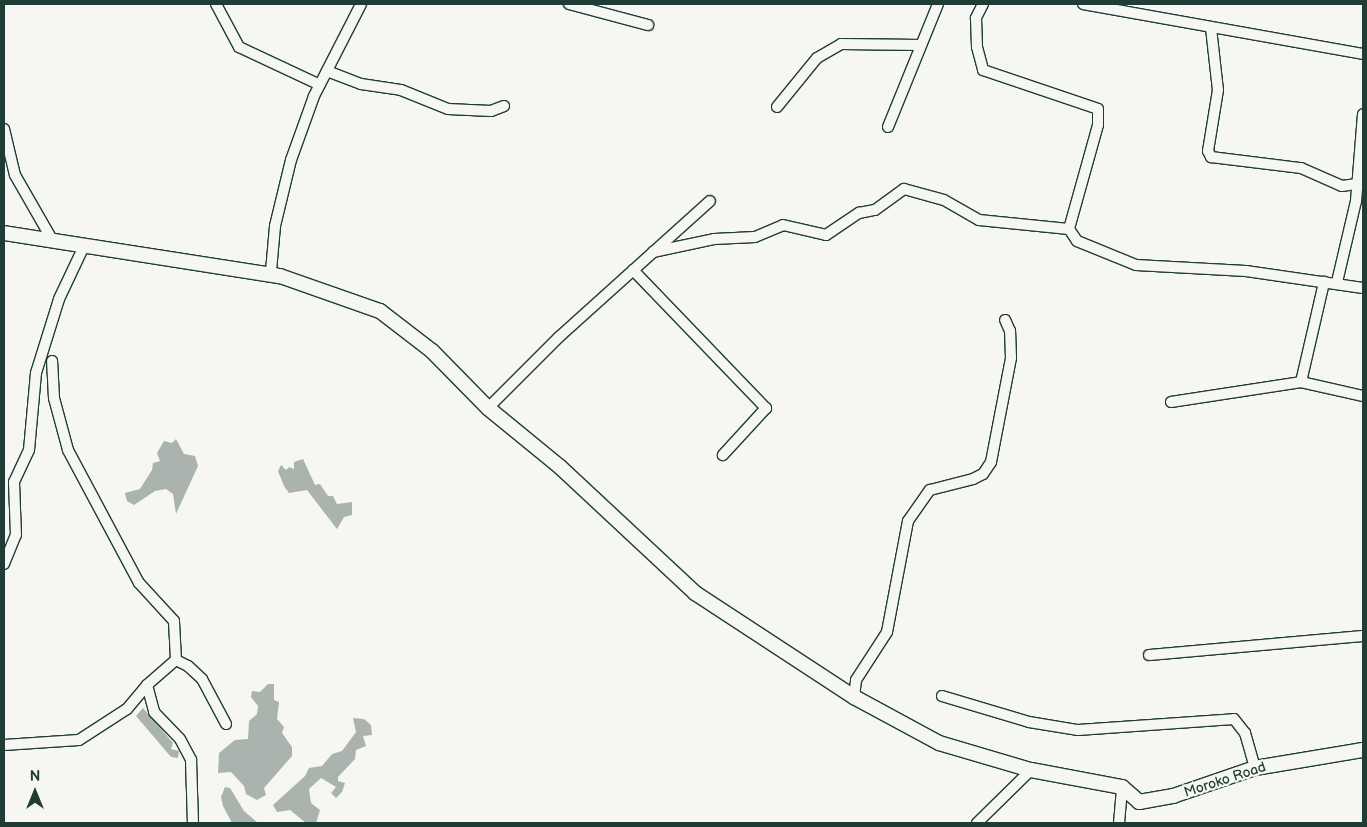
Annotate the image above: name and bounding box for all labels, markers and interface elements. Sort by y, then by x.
street label: Moroko Road [1182,759,1268,801]
north arrow [10,767,60,817]
text: N [30,768,40,785]

